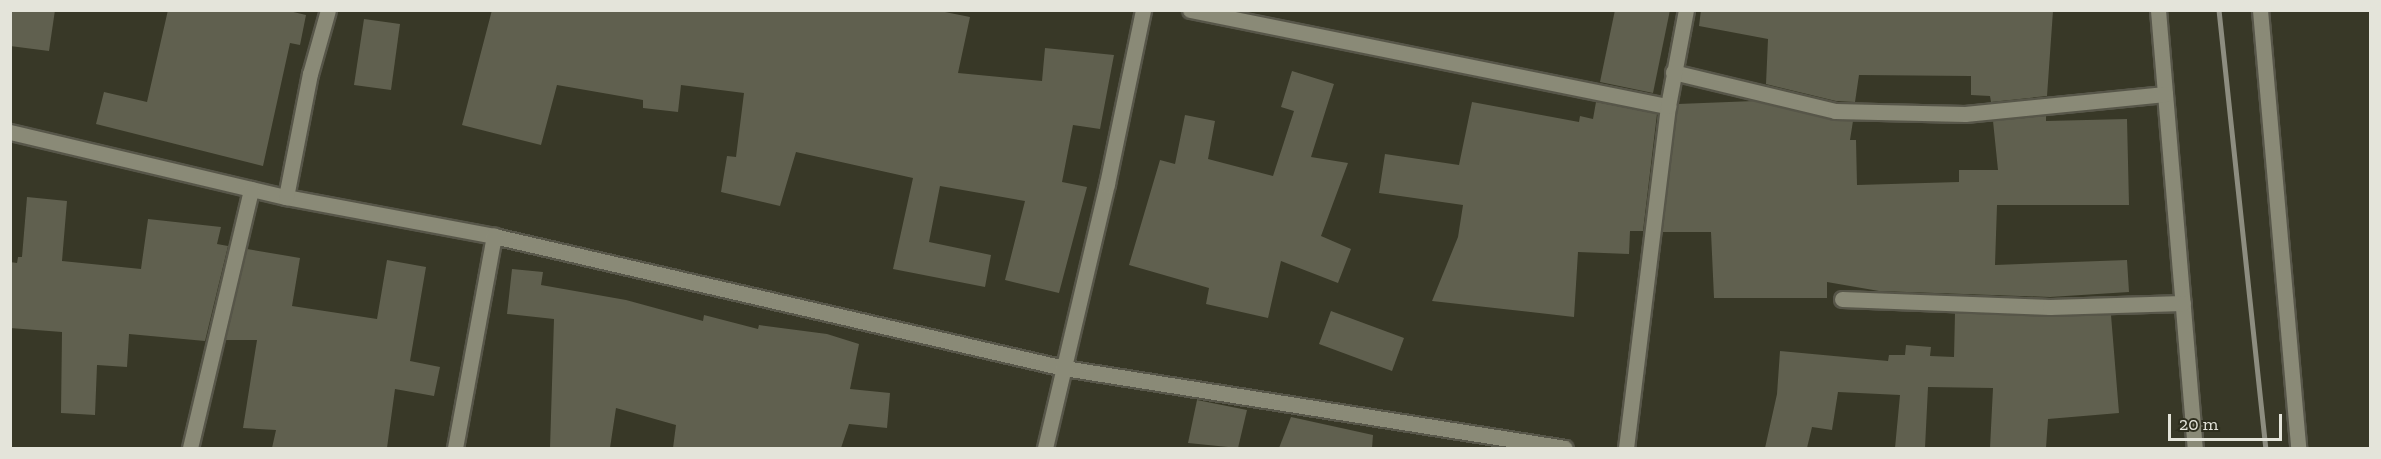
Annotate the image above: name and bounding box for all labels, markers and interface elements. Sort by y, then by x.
scale bar [2171,402,2285,440]
text: 20 m [2179,413,2218,435]

